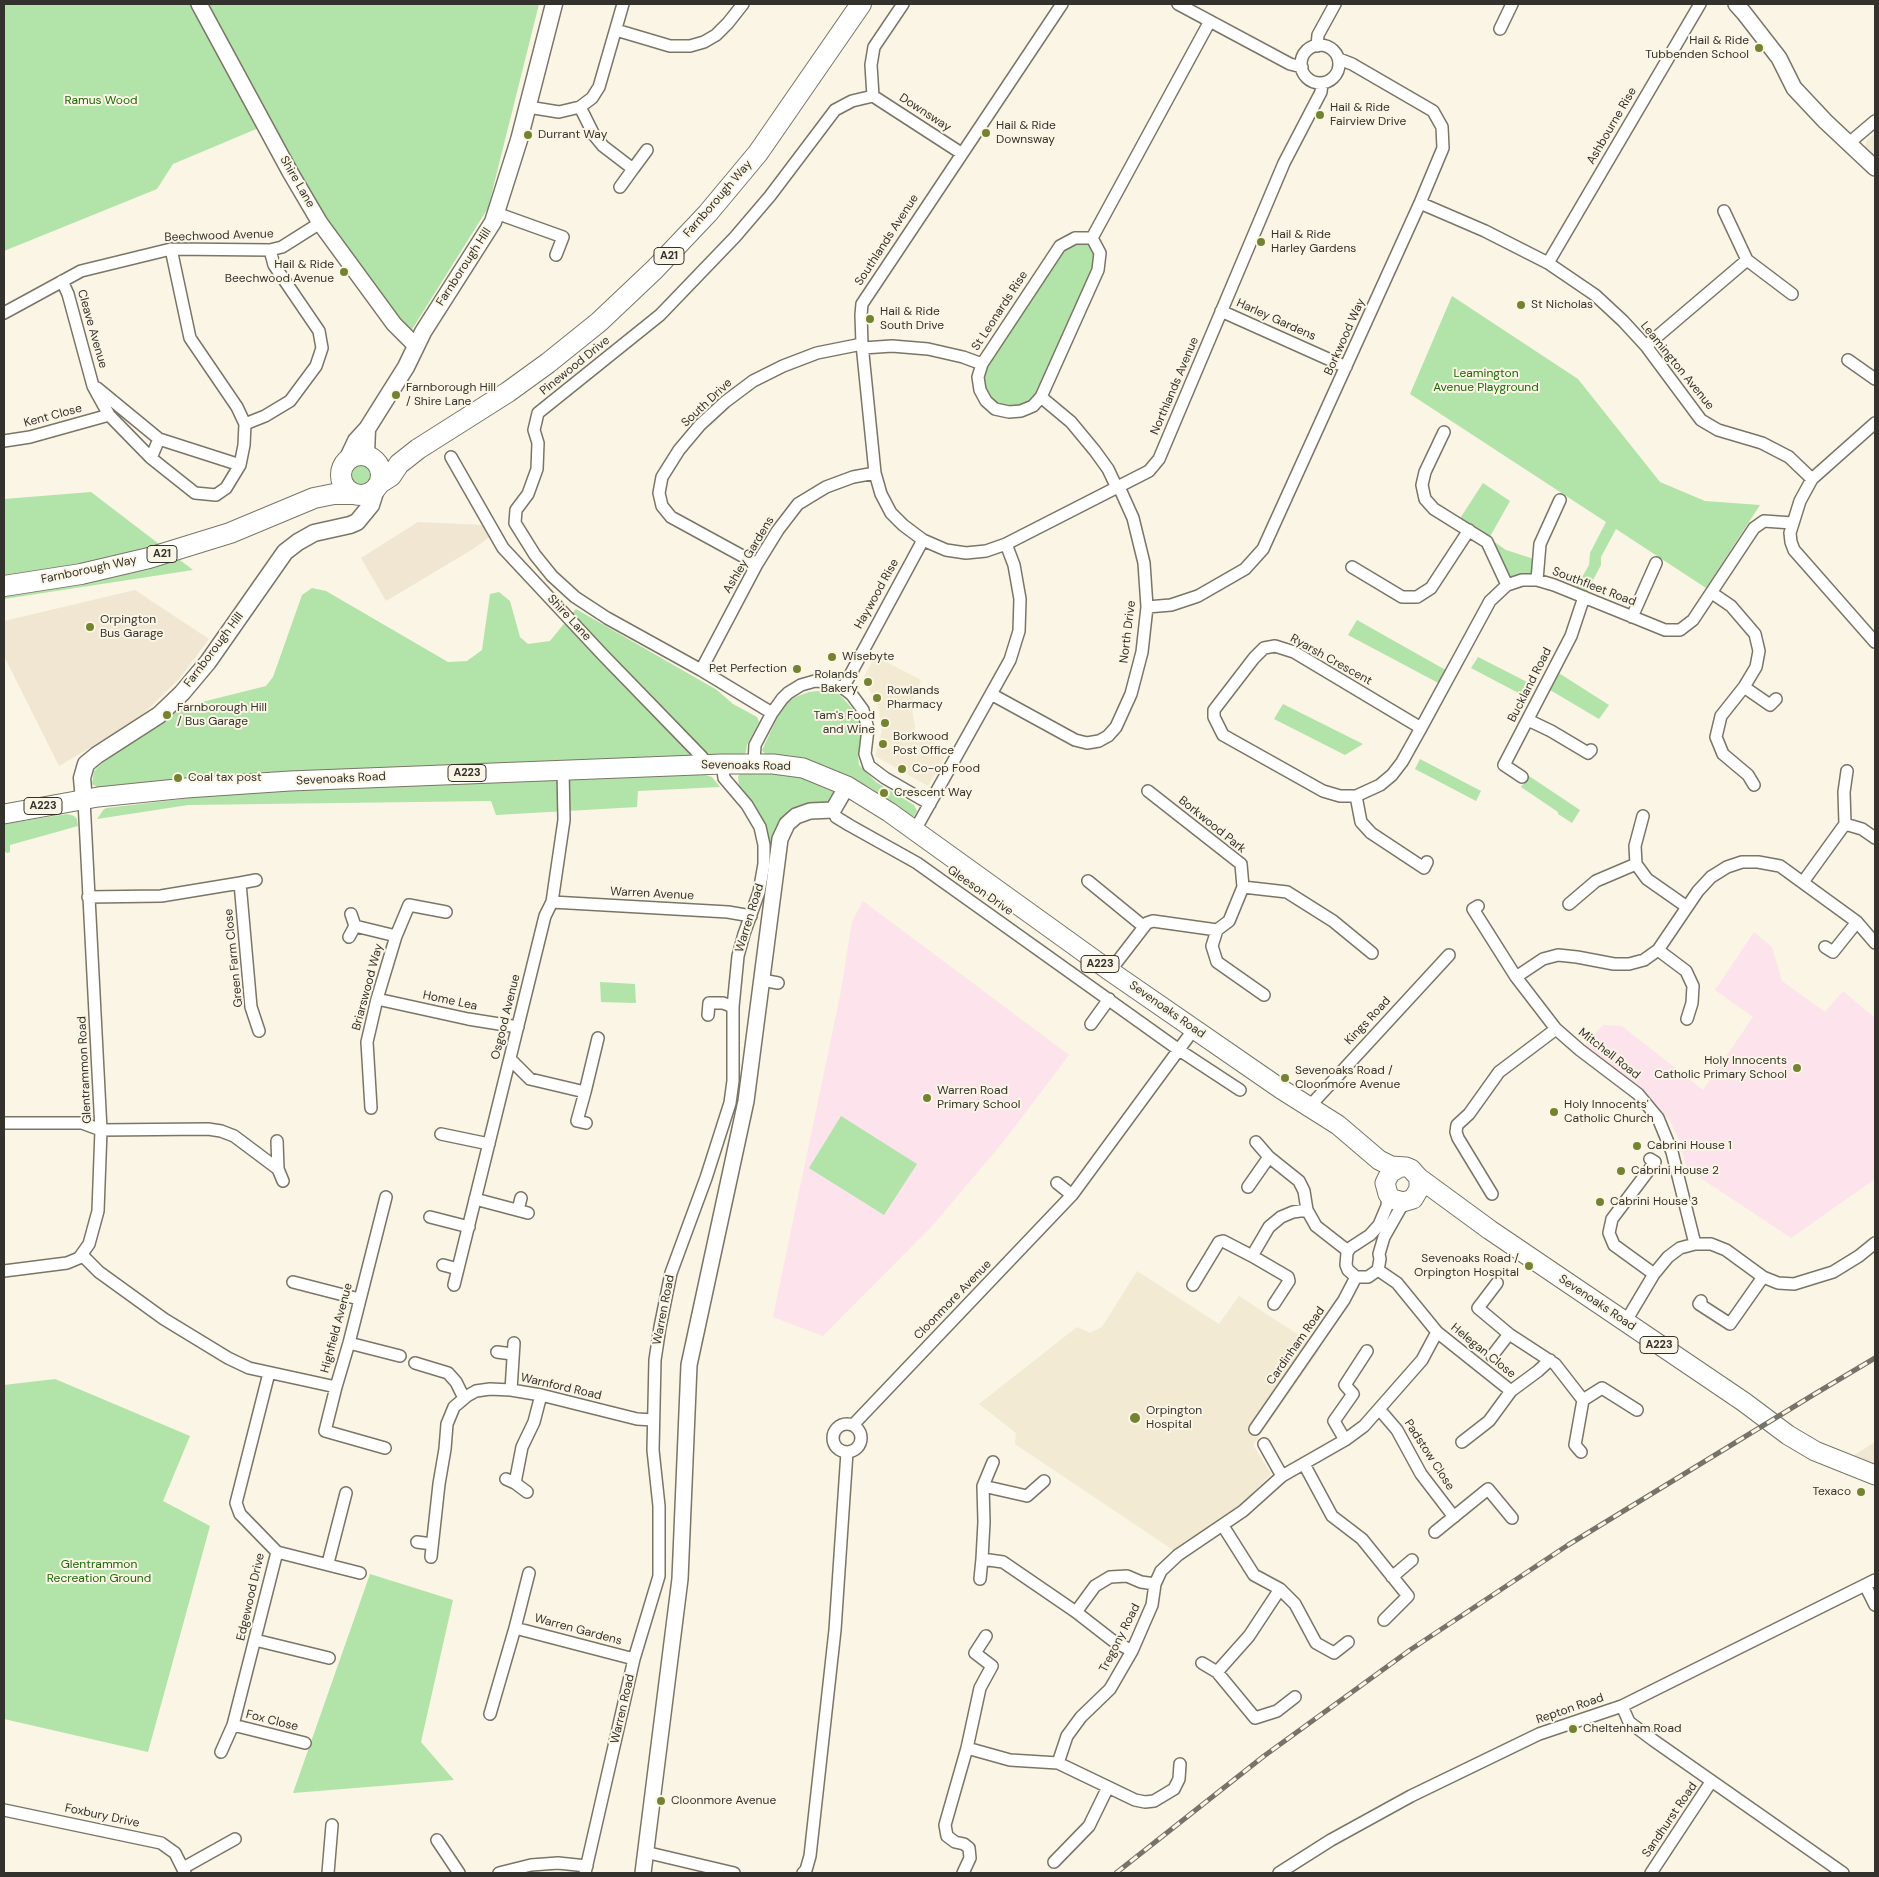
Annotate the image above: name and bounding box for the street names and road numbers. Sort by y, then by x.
street label: Ashbourne Rise [1584,85,1640,167]
street label: Downsway [896,91,954,135]
street label: Shire Lane [276,153,318,211]
street label: Farnborough Way [681,157,755,241]
street label: Southlands Avenue [852,192,922,288]
street label: Farnborough Hill [433,225,495,309]
street label: Beechwood Avenue [164,227,274,245]
road number: A21 [654,248,684,264]
street label: St Leonards Rise [969,268,1031,354]
street label: Cleave Avenue [74,288,110,370]
street label: Harley Gardens [1234,296,1318,344]
street label: Borkwood Way [1322,296,1368,378]
street label: Leamington Avenue [1637,319,1717,413]
street label: Pinewood Drive [537,333,613,399]
street label: Northlands Avenue [1148,335,1202,437]
street label: South Drive [679,376,735,430]
street label: Kent Close [22,401,84,431]
street label: Ashley Gardens [720,514,778,596]
road number: A21 [147,546,177,562]
street label: Farnborough Way [40,553,138,587]
street label: Haywood Rise [852,556,902,632]
street label: Southfleet Road [1550,564,1638,610]
street label: Shire Lane [544,592,594,644]
street label: North Drive [1117,600,1139,664]
street label: Farnborough Hill [181,610,247,690]
street label: Ryarsh Crescent [1288,632,1374,688]
street label: Buckland Road [1505,645,1555,725]
street label: Sevenoaks Road [701,758,791,774]
road number: A223 [448,764,486,781]
street label: Sevenoaks Road [296,769,386,789]
street label: Borkwood Park [1175,793,1249,857]
road number: A223 [24,798,62,814]
street label: Gleeson Drive [944,863,1016,919]
street label: Warren Road [733,882,767,954]
street label: Warren Avenue [610,885,694,903]
street label: Green Farm Close [222,908,246,1008]
street label: Briarswood Way [349,942,387,1032]
road number: A223 [1081,956,1119,972]
street label: Osgood Avenue [488,973,524,1061]
street label: Sevenoaks Road [1126,978,1208,1042]
street label: Home Lea [421,988,479,1014]
street label: Kings Road [1342,994,1394,1048]
street label: Glentrammon Road [75,1016,95,1124]
street label: Mitchell Road [1575,1025,1643,1083]
street label: Cloonmore Avenue [911,1257,995,1343]
street label: Sevenoaks Road [1556,1272,1638,1334]
street label: Warren Road [650,1274,678,1346]
street label: Highfield Avenue [318,1282,356,1374]
street label: Cardinham Road [1264,1304,1328,1388]
street label: Helegan Close [1448,1321,1518,1381]
road number: A223 [1640,1336,1678,1354]
street label: Warnford Road [519,1371,603,1403]
street label: Padstow Close [1401,1417,1457,1493]
street label: Edgewood Drive [234,1552,268,1642]
street label: Tregony Road [1097,1601,1143,1675]
street label: Warren Gardens [533,1611,623,1649]
street label: Warren Road [608,1673,638,1745]
street label: Repton Road [1534,1691,1606,1727]
street label: Fox Close [244,1708,300,1734]
street label: Sandhurst Road [1640,1780,1700,1860]
street label: Foxbury Drive [63,1801,141,1831]

